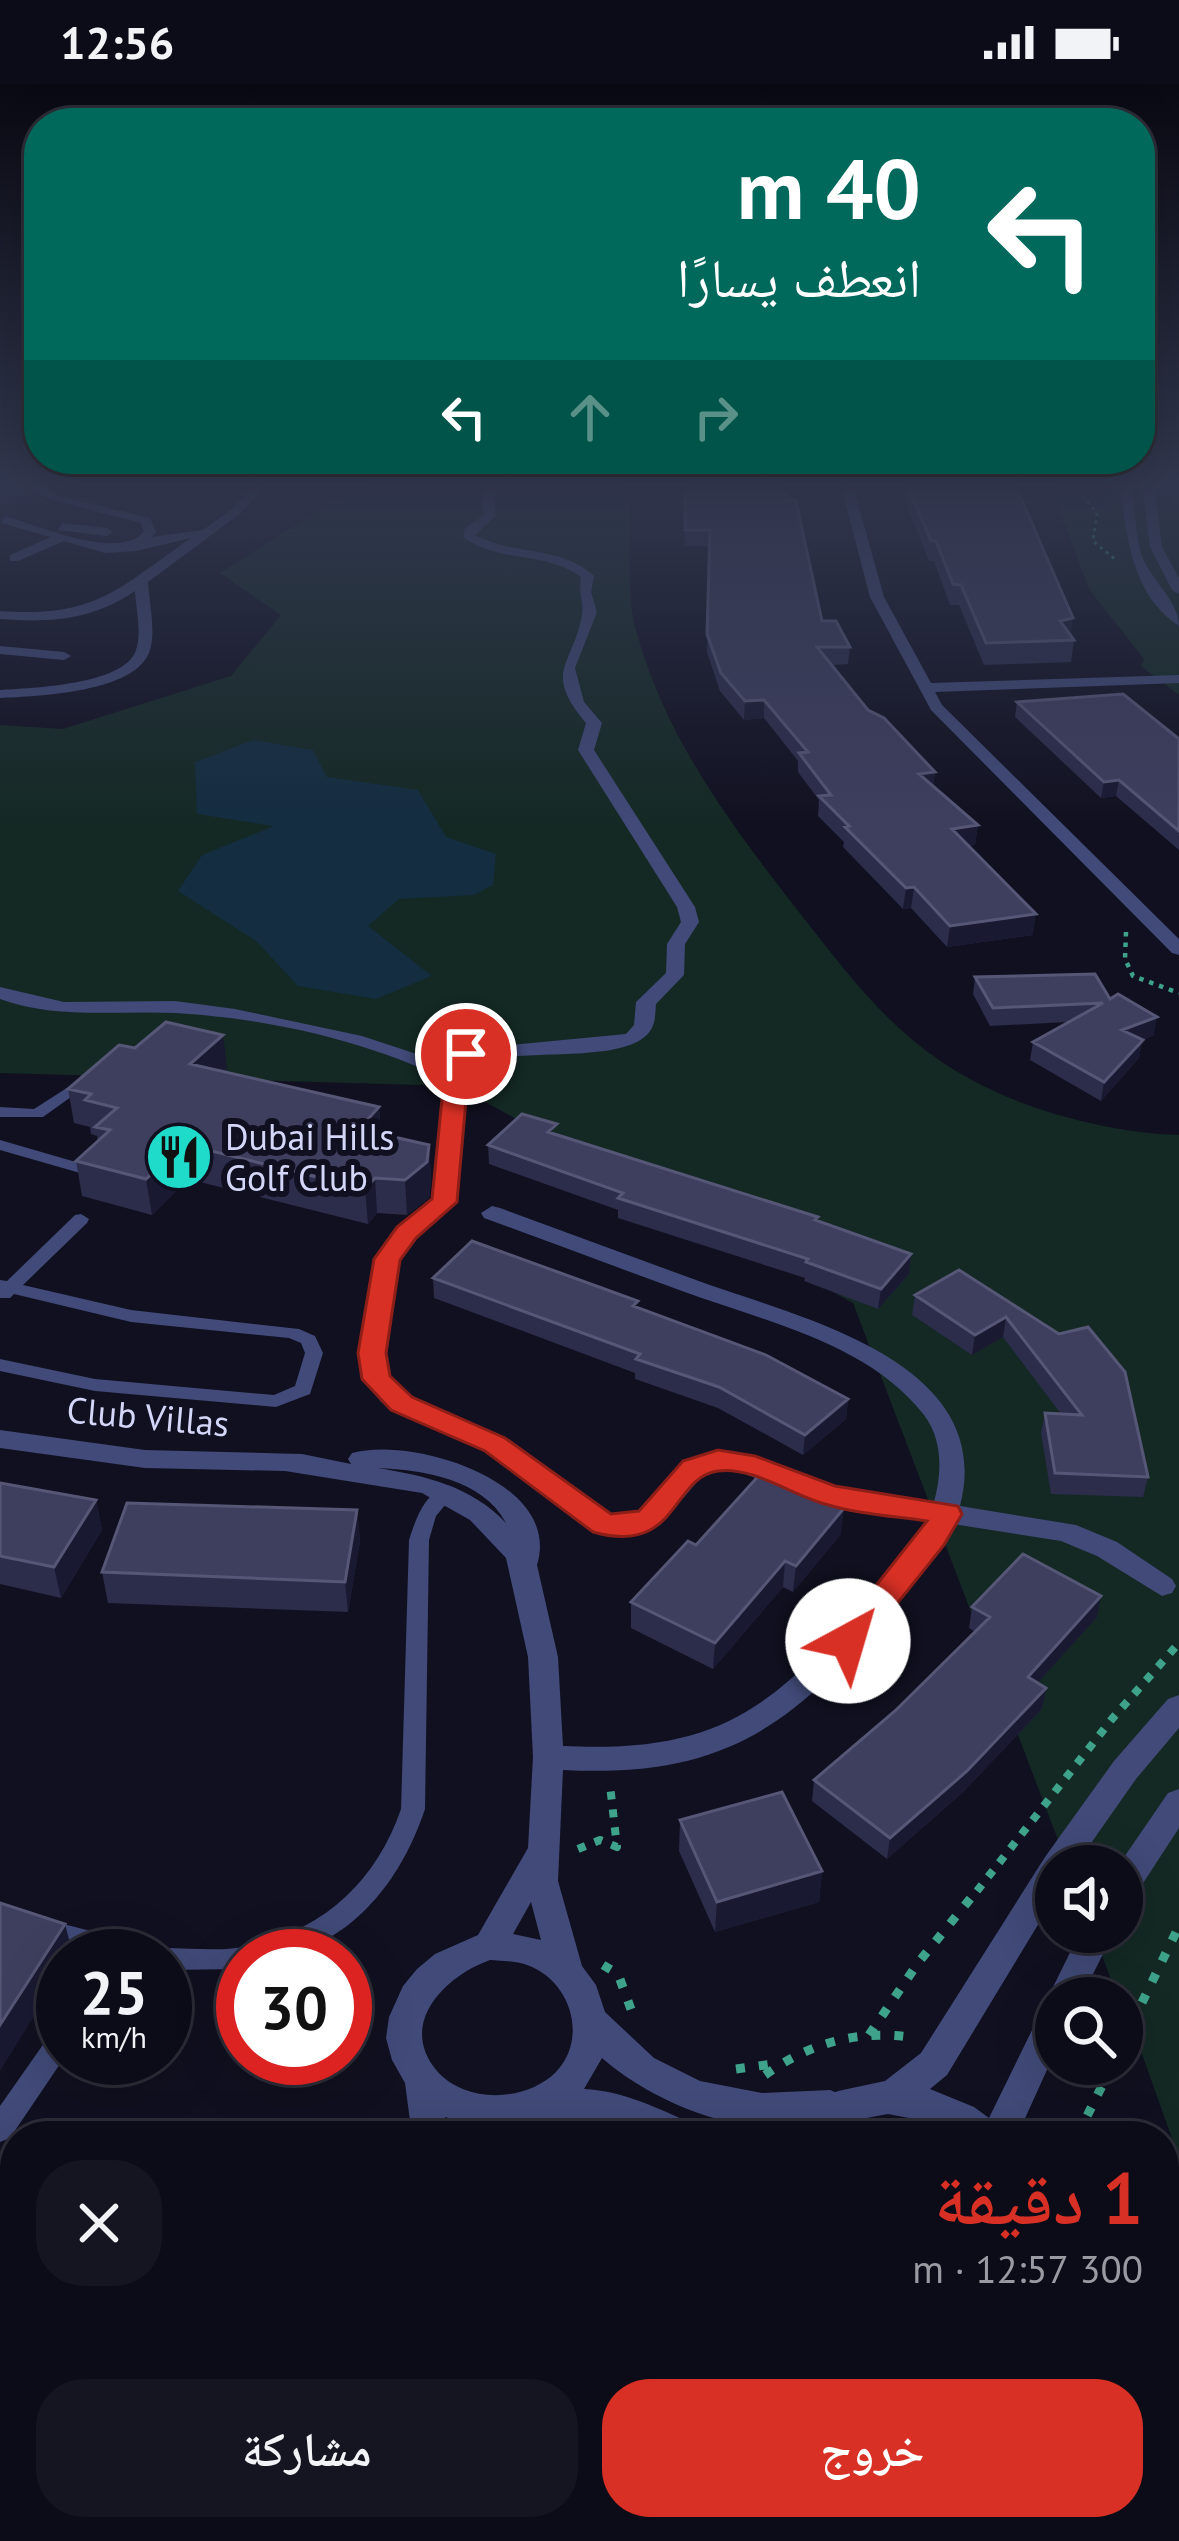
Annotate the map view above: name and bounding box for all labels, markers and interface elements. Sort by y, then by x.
text: 12:56 [60,13,174,71]
text: 40 m [737,133,921,242]
icon: left [963,156,1119,312]
text: انعطف يسارًا [677,242,921,312]
icon: left [431,384,497,450]
icon: ahead [557,384,623,450]
icon: right [683,384,749,450]
pin [415,1003,517,1105]
icon: arrive [433,1021,499,1087]
place label: Dubai Hills Golf Club [225,1113,395,1201]
restaurant icon: Dubai Hills Golf Club [144,1122,214,1192]
street label: Club Villas [65,1386,231,1446]
position arrow [785,1578,911,1704]
map controls [1035,1845,1143,2085]
button: sound [1035,1845,1143,1953]
speed limit sign: 30 [216,1929,372,2085]
text: 25 [80,1953,148,2031]
button: search [1035,1977,1143,2085]
text: km/h [81,2017,147,2056]
text: 1 دقيقة [934,2151,1143,2244]
button: close [36,2160,162,2286]
text: 300 m · 12:57 [912,2243,1143,2294]
button: مشاركة [36,2379,578,2517]
button: خروج [602,2379,1143,2517]

